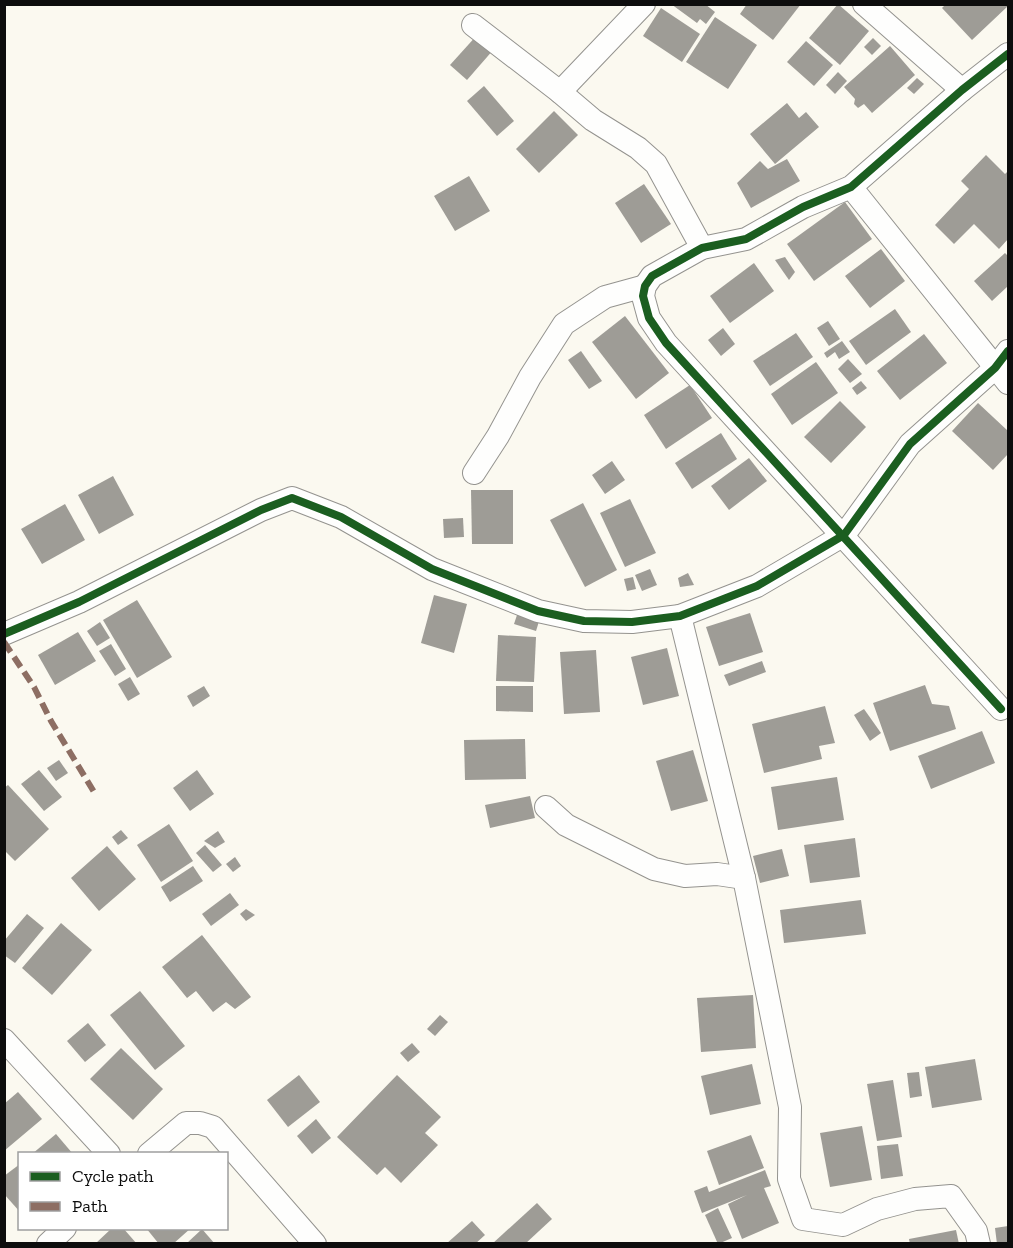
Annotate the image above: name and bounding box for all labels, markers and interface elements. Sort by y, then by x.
legend [18,1152,228,1230]
text: Cycle path [72,1165,154,1187]
text: Path [72,1195,108,1217]

